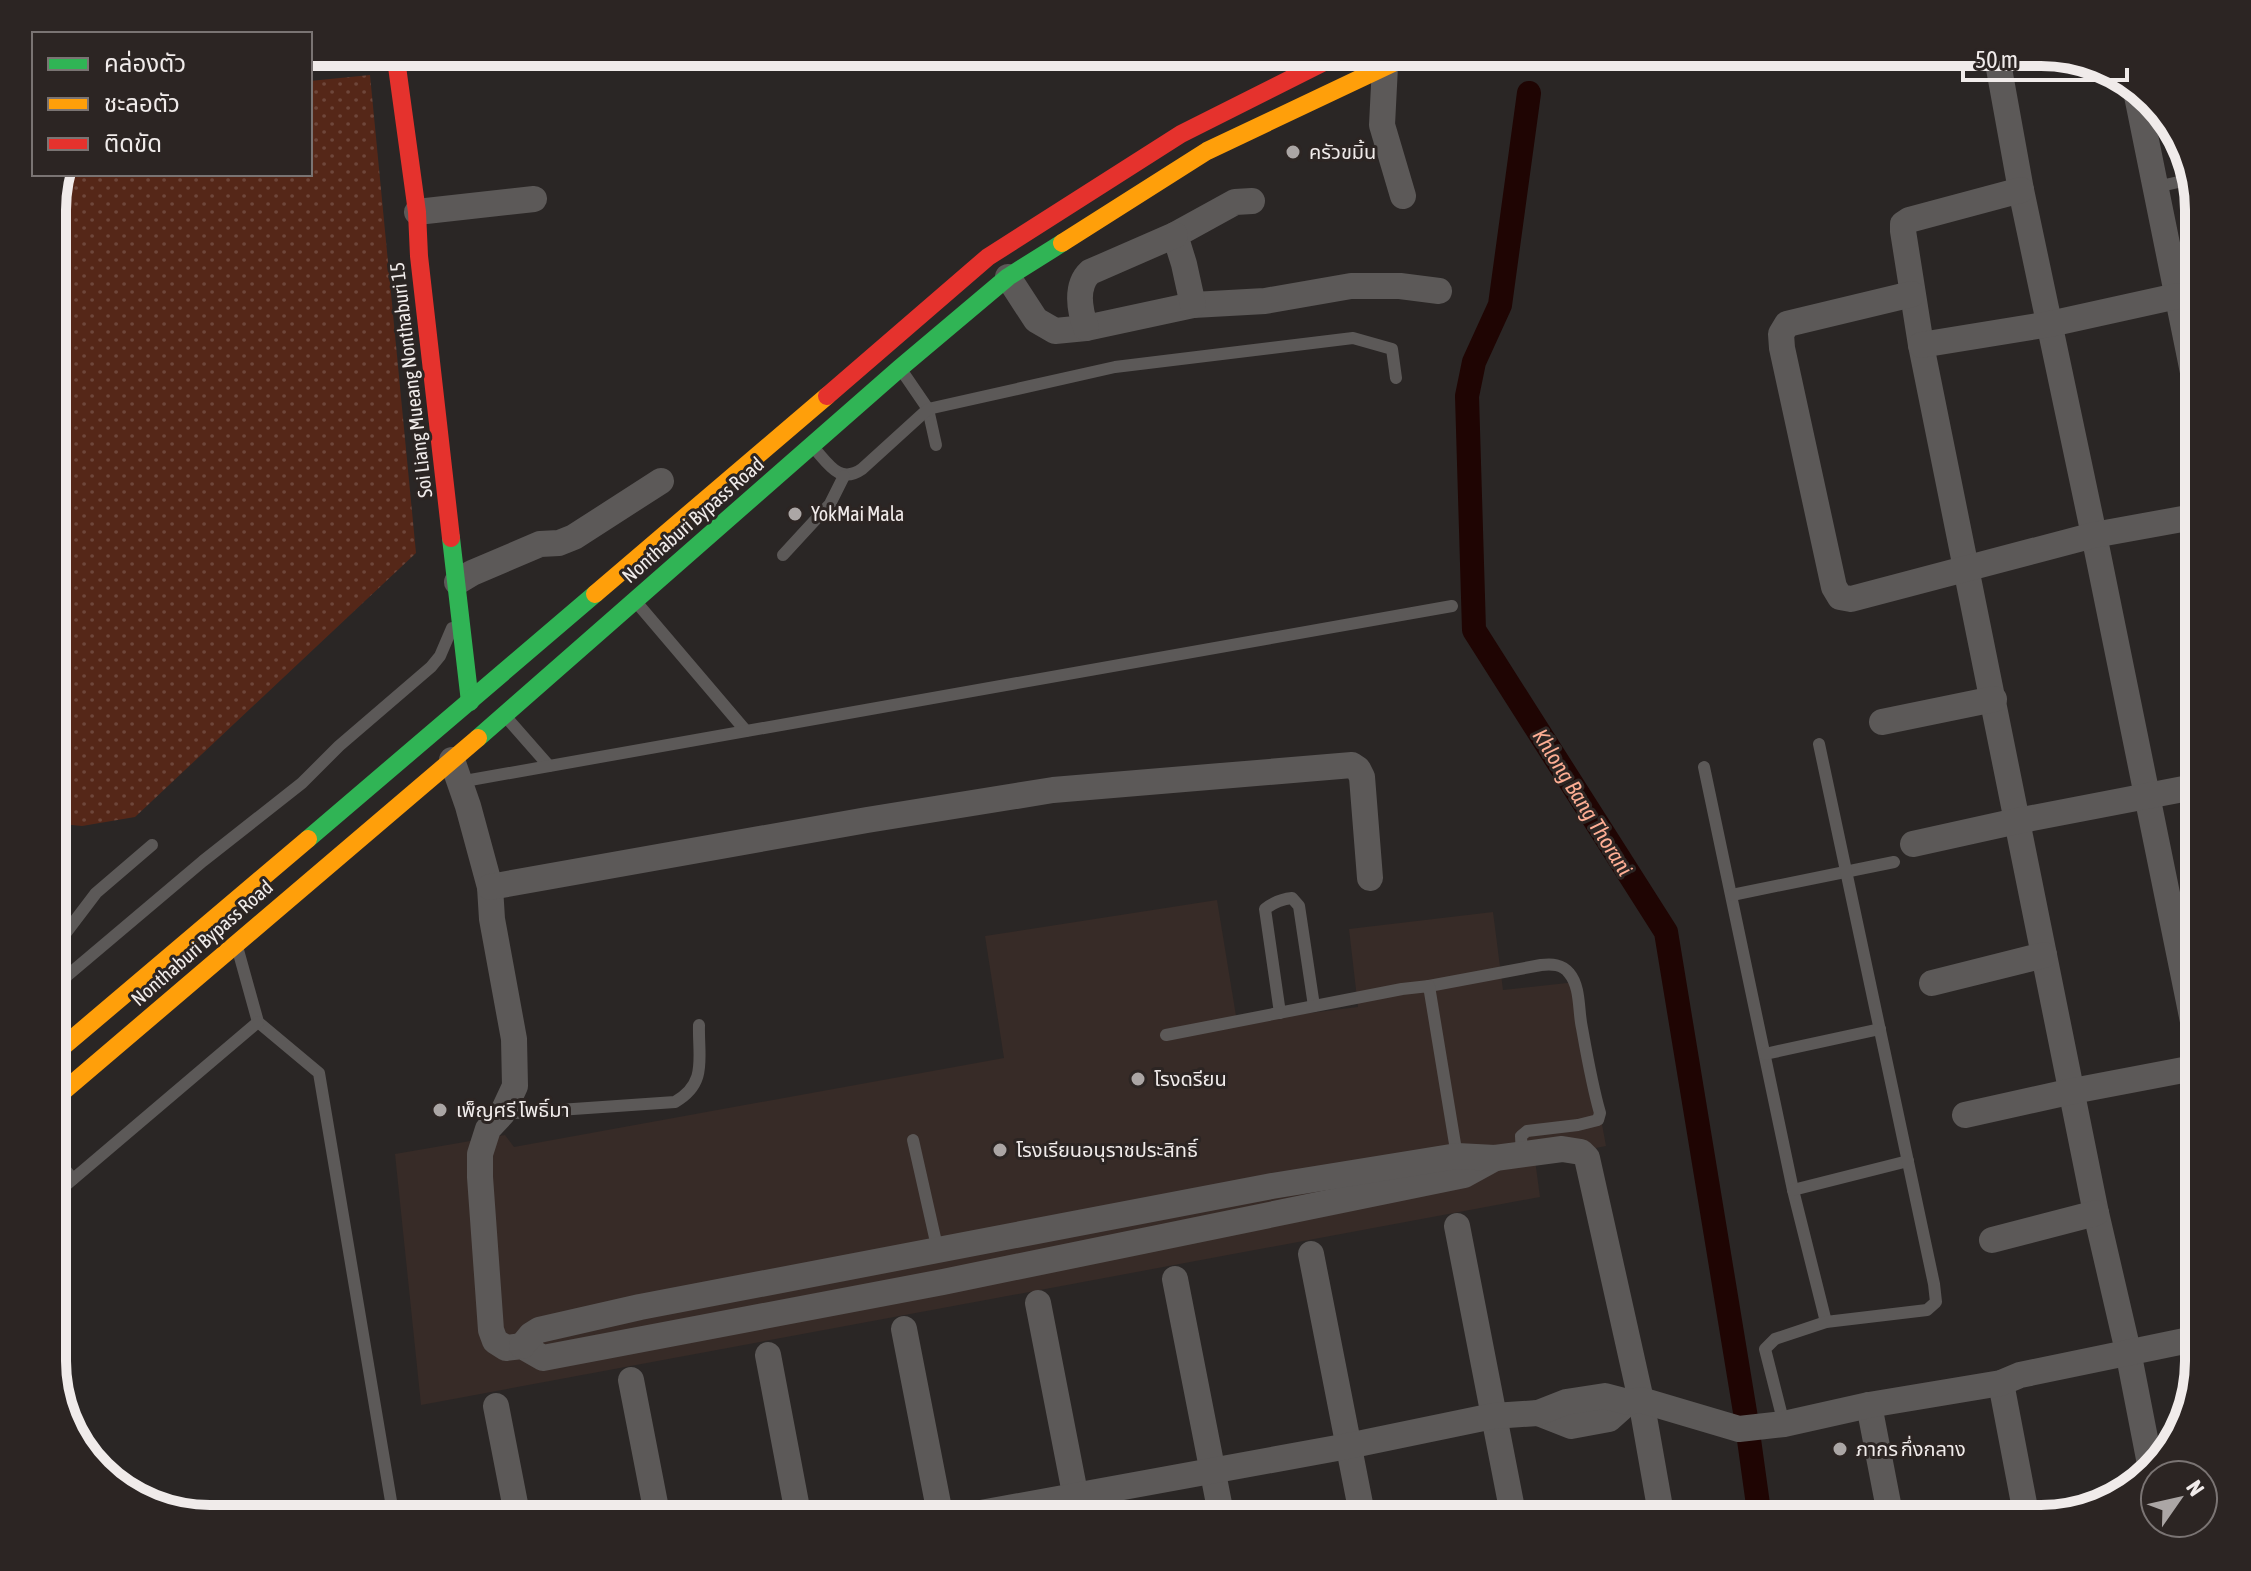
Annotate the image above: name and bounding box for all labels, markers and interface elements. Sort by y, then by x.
legend [32,32,312,176]
scale bar [1963,32,2127,82]
text: 50 m [1975,46,2018,73]
text: คล่องตัว [104,50,186,77]
text: ชะลอตัว [104,90,180,117]
text: ติดขัด [104,130,162,157]
place label: ครัวขมิ้น [1309,139,1376,163]
marker: ครัวขมิ้น [1284,143,1302,161]
street label: Soi Liang Mueang Nonthaburi 15 [385,261,436,499]
street label: Nonthaburi Bypass Road [617,452,768,587]
place label: YokMai Mala [811,502,904,525]
marker: YokMai Mala [786,505,804,523]
water label: Khlong Bang Thorani [1527,724,1639,880]
street label: Nonthaburi Bypass Road [126,875,277,1010]
place label: โรงดรียน [1154,1067,1227,1090]
marker: โรงดรียน [1129,1070,1147,1088]
place label: เพ็ญศรี โพธิ์มา [456,1098,570,1121]
marker: เพ็ญศรี โพธิ์มา [431,1101,449,1119]
place label: โรงเรียนอนุราชประสิทธิ์ [1016,1138,1198,1162]
marker: โรงเรียนอนุราชประสิทธิ์ [991,1141,1009,1159]
place label: ภากร กึ่งกลาง [1856,1435,1966,1460]
marker: ภากร กึ่งกลาง [1831,1440,1849,1458]
north arrow [2139,1459,2219,1539]
text: N [2181,1475,2210,1500]

